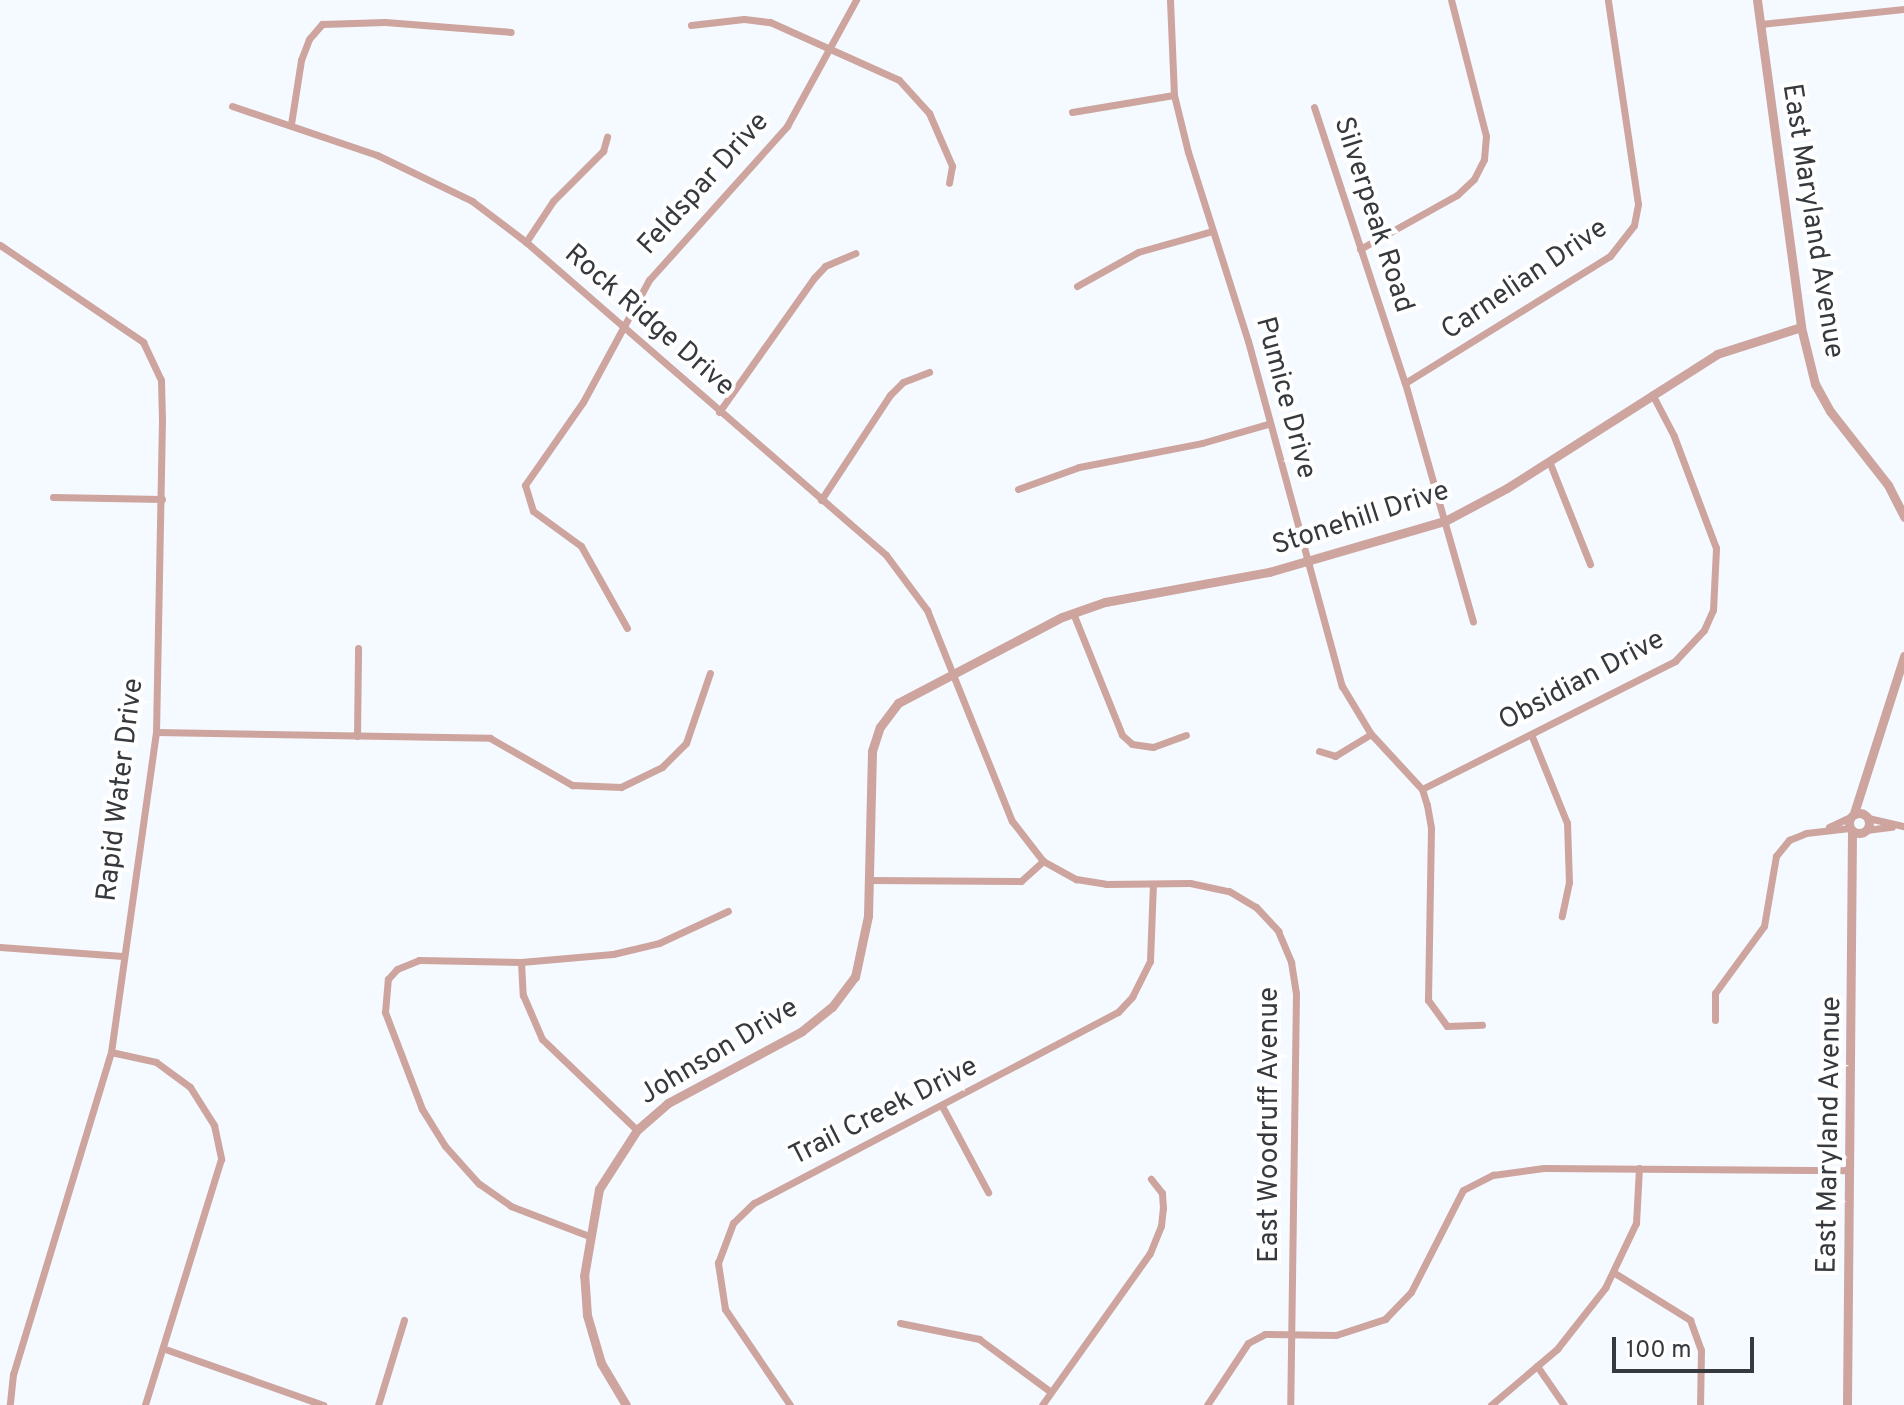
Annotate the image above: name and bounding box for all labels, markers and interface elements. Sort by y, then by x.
street label: East Maryland Avenue [1774,81,1850,361]
street label: Feldspar Drive [631,106,777,262]
street label: Silverpeak Road [1326,113,1420,317]
street label: Carnelian Drive [1435,212,1615,348]
street label: Rock Ridge Drive [557,238,741,404]
street label: Pumice Drive [1247,313,1323,483]
street label: Stonehill Drive [1268,475,1454,563]
street label: Obsidian Drive [1493,623,1671,739]
street label: Rapid Water Drive [91,676,151,904]
street label: East Woodruff Avenue [1253,986,1287,1264]
street label: Johnson Drive [633,991,805,1113]
street label: East Maryland Avenue [1811,995,1849,1275]
street label: Trail Creek Drive [784,1050,984,1174]
scale bar [1616,1321,1758,1371]
text: 100 m [1626,1336,1692,1366]

